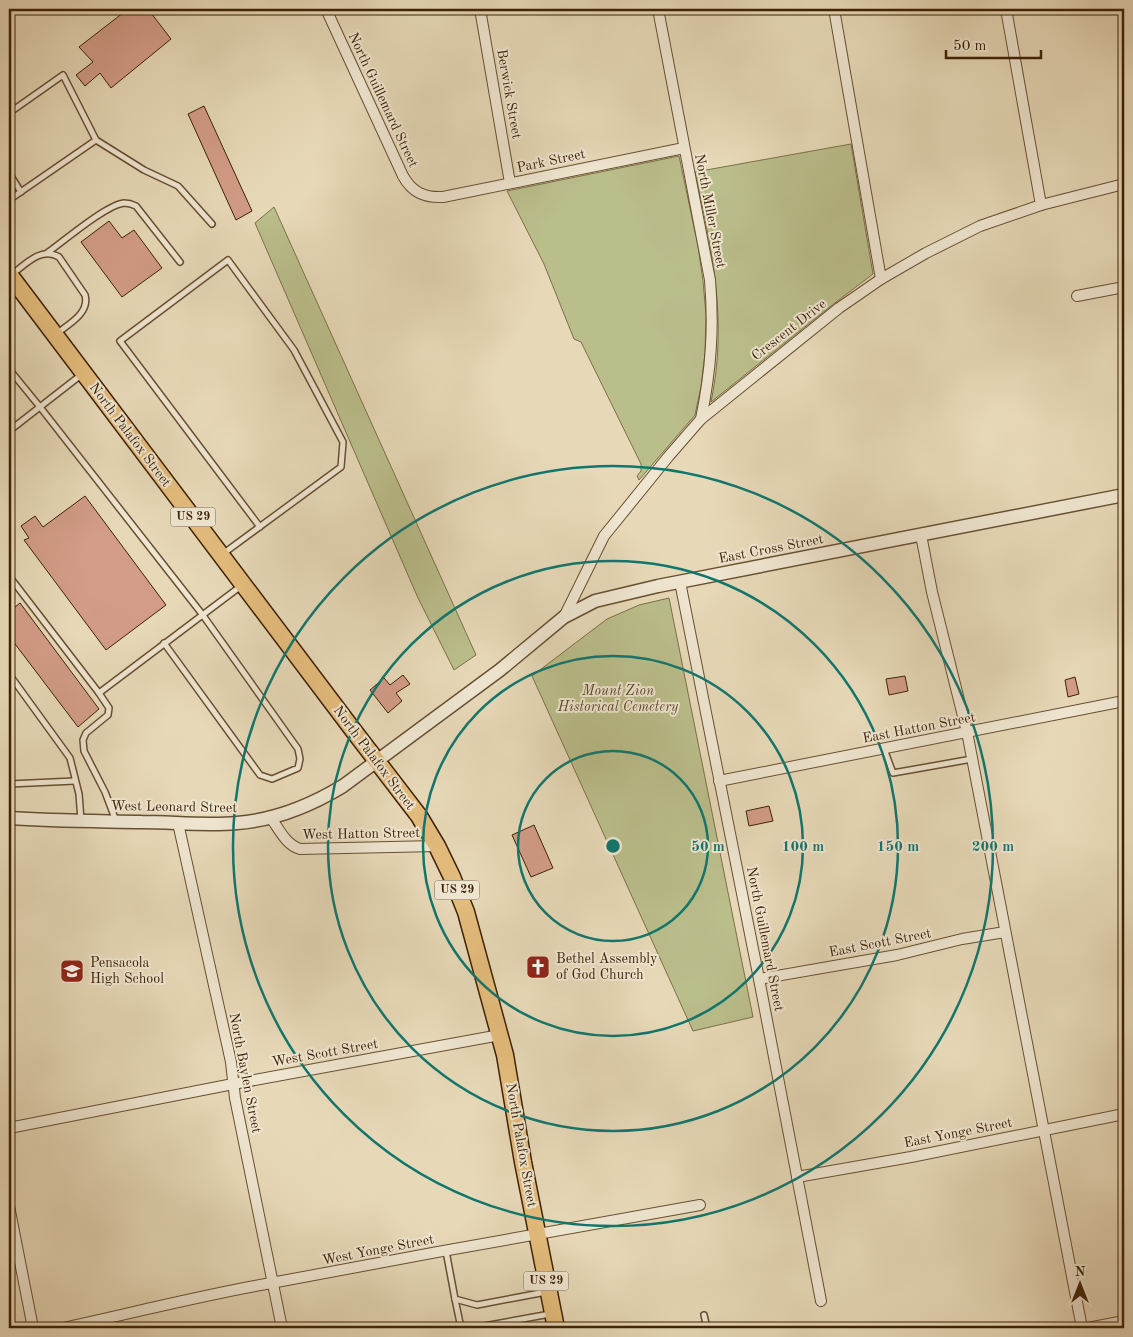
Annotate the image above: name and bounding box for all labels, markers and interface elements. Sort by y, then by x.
scale bar [946,28,1040,60]
street label: North Guillemard Street [346,30,421,170]
text: 50 m [953,39,987,54]
street label: Berwick Street [494,48,524,140]
street label: Park Street [515,147,587,175]
street label: North Miller Street [692,153,728,269]
street label: Crescent Drive [749,297,829,363]
street label: North Palafox Street [87,380,174,490]
road number: US 29 [170,508,216,526]
street label: East Cross Street [717,532,825,566]
park label: Mount Zion Historical Cemetery [557,684,679,715]
street label: North Palafox Street [331,703,418,813]
street label: East Hatton Street [861,710,977,746]
street label: West Leonard Street [111,799,237,815]
street label: West Hatton Street [302,826,420,842]
centre of rings [604,837,622,855]
text: 50 m [691,840,725,855]
text: 100 m [782,840,824,855]
text: 150 m [877,840,919,855]
text: 200 m [972,840,1014,855]
street label: North Guillemard Street [744,865,786,1013]
road number: US 29 [434,880,480,900]
street label: East Scott Street [828,926,932,960]
place label: Bethel Assembly of God Church [556,952,658,982]
church icon: Bethel Assembly of God Church [525,954,551,980]
place label: Pensacola High School [90,956,164,986]
school or university icon: Pensacola High School [59,958,85,984]
street label: North Baylen Street [226,1012,264,1135]
street label: West Scott Street [271,1037,379,1069]
street label: North Palafox Street [503,1082,539,1208]
street label: East Yonge Street [903,1116,1014,1150]
street label: West Yonge Street [321,1232,435,1268]
north arrow [1056,1260,1106,1310]
text: N [1075,1265,1086,1279]
road number: US 29 [524,1272,568,1290]

